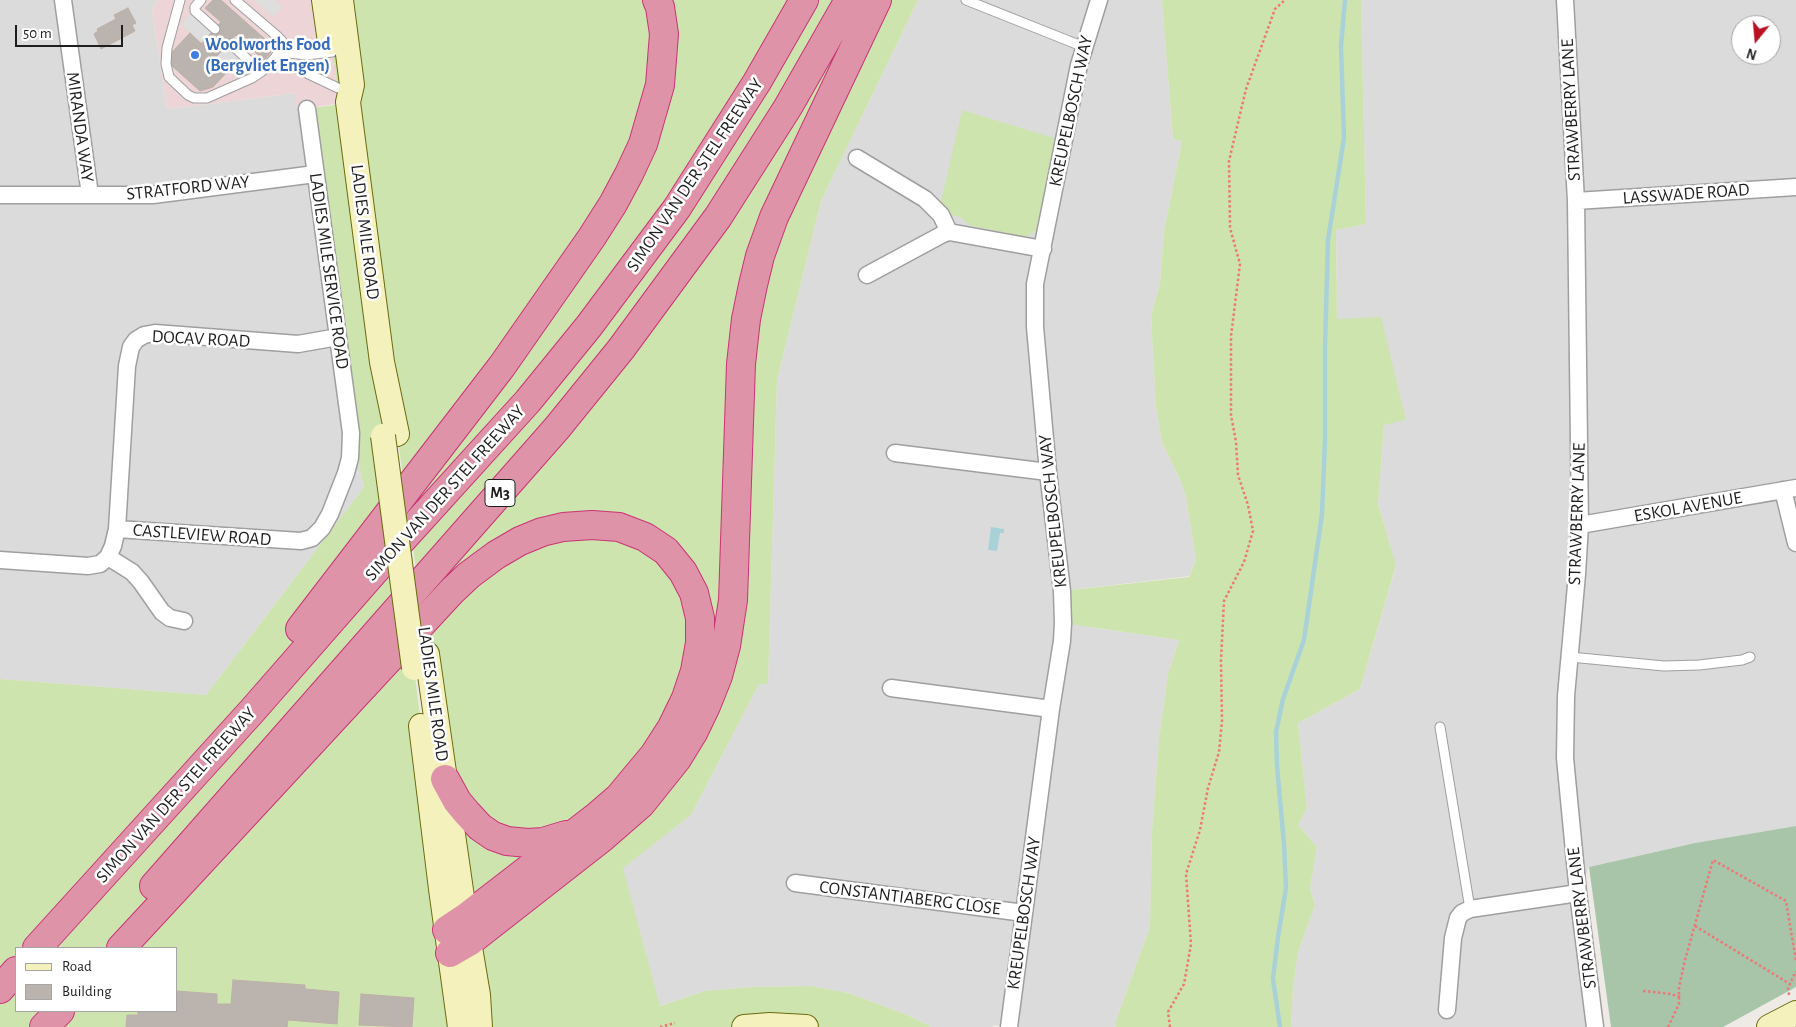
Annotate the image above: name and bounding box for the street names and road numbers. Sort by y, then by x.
street label: KREUPELBOSCH WAY [1044,33,1098,189]
street label: STRAWBERRY LANE [1556,38,1586,182]
street label: MIRANDA WAY [62,70,98,184]
street label: SIMON VAN DER STEL FREEWAY [622,74,768,276]
street label: LADIES MILE ROAD [346,163,384,301]
street label: STRATFORD WAY [125,171,251,205]
street label: LADIES MILE SERVICE ROAD [305,171,353,371]
street label: LASSWADE ROAD [1622,179,1750,209]
street label: DOCAV ROAD [151,326,251,352]
street label: SIMON VAN DER STEL FREEWAY [360,401,530,585]
street label: KREUPELBOSCH WAY [1034,433,1072,589]
street label: STRAWBERRY LANE [1564,443,1590,585]
road number: M3 [485,479,515,506]
street label: ESKOL AVENUE [1632,487,1744,527]
street label: CASTLEVIEW ROAD [132,519,272,551]
street label: LADIES MILE ROAD [413,625,453,763]
street label: SIMON VAN DER STEL FREEWAY [91,703,261,887]
street label: KREUPELBOSCH WAY [1003,835,1045,991]
street label: STRAWBERRY LANE [1563,846,1601,990]
street label: CONSTANTIABERG CLOSE [818,876,1002,920]

